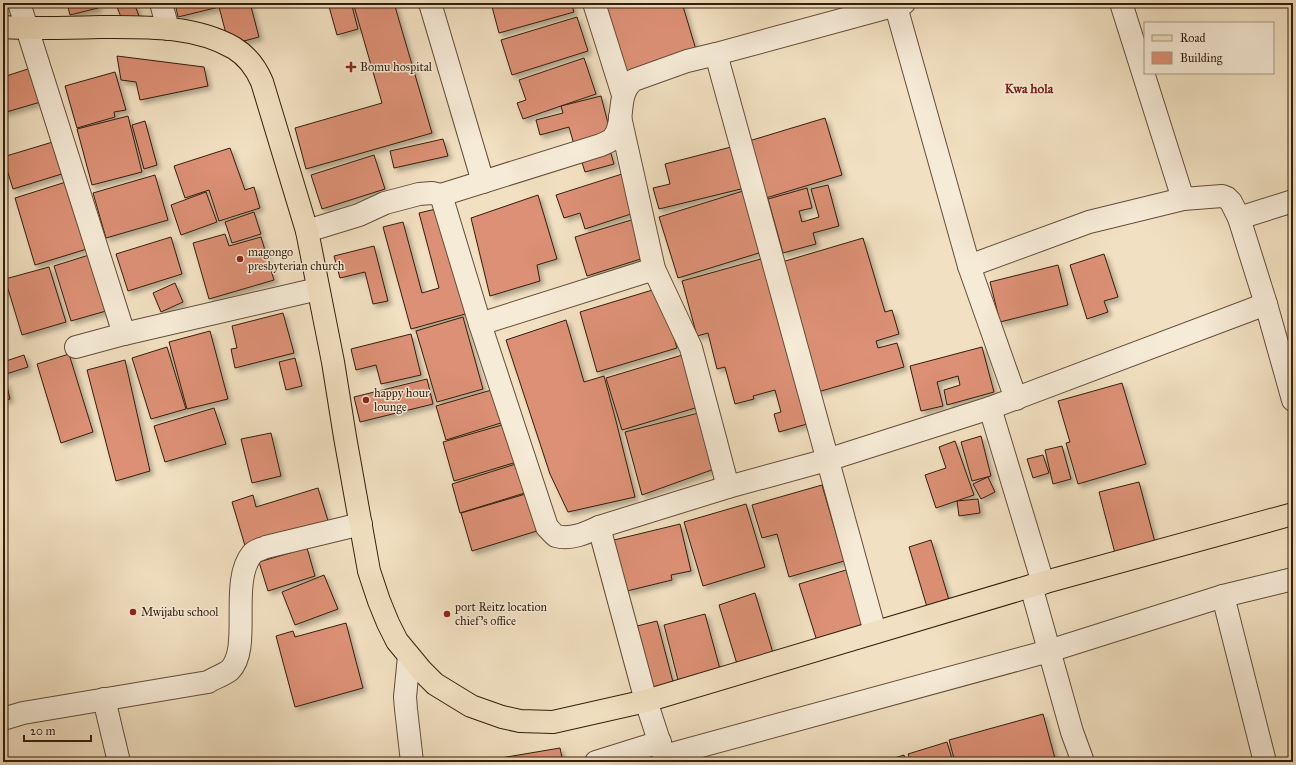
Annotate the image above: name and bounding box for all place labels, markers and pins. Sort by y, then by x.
place label: Bomu hospital [360,60,433,74]
marker: Bomu hospital [345,61,357,73]
place label: magongo presbyterian church [247,245,345,273]
marker: magongo presbyterian church [235,254,245,264]
place label: happy hour lounge [374,386,430,415]
marker: happy hour lounge [361,395,371,405]
place label: port Reitz location chief's office [454,600,548,628]
place label: Mwijabu school [141,605,219,619]
marker: Mwijabu school [128,607,138,617]
marker: port Reitz location chief's office [442,609,452,619]

